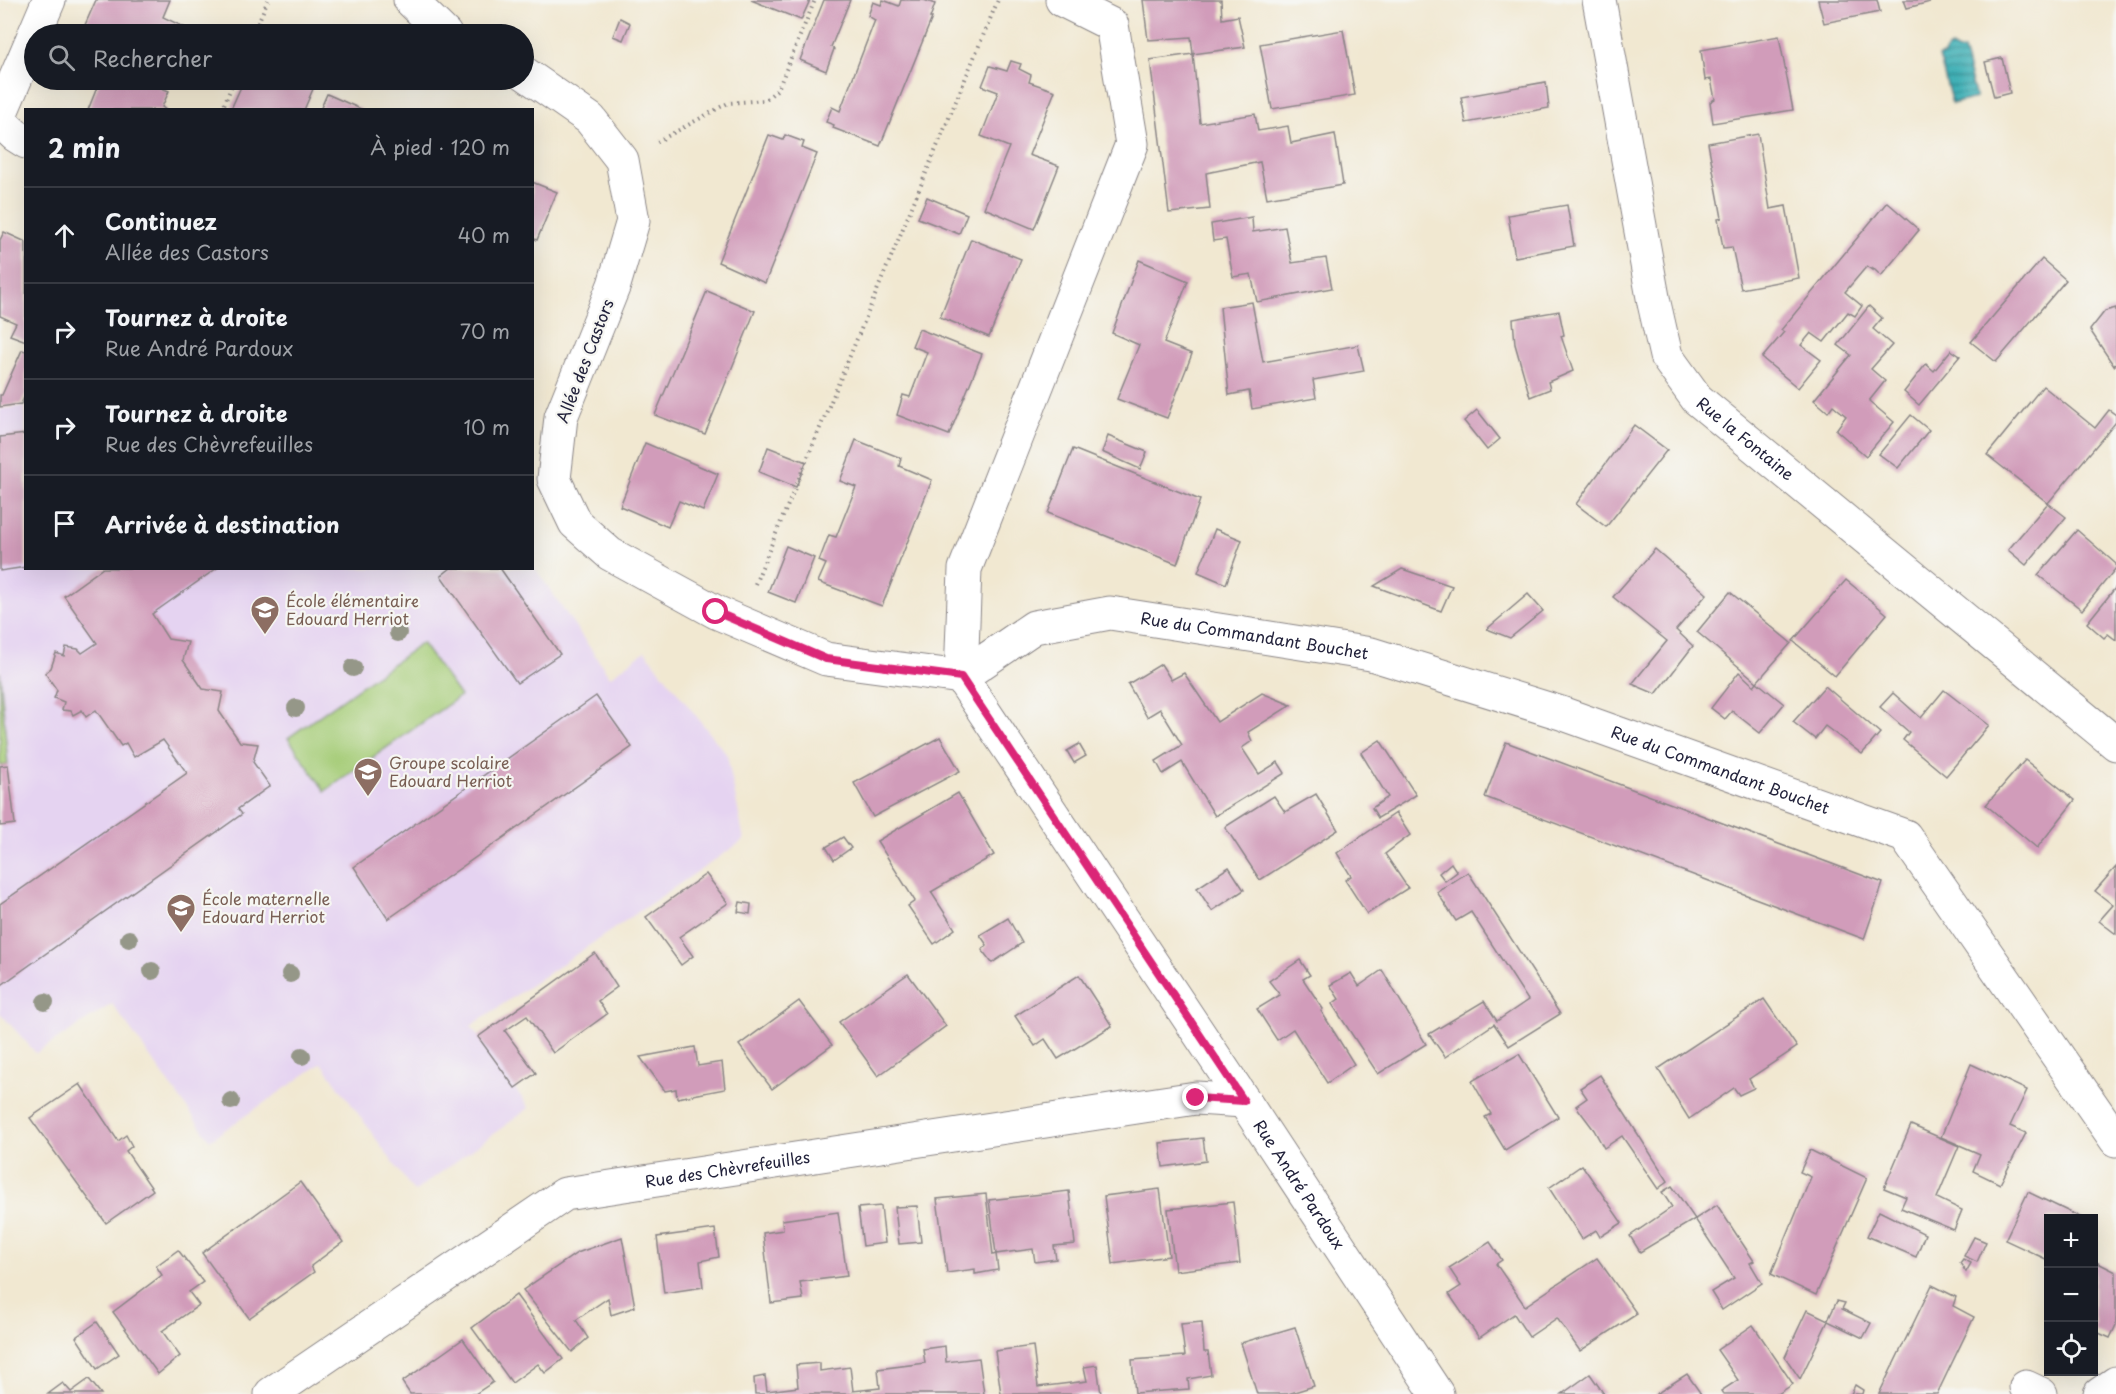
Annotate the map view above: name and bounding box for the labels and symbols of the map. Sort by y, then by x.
street label: Allée des Castors [549,295,619,426]
street label: Rue la Fontaine [1692,391,1800,485]
place label: École élémentaire Edouard Herriot [286,588,419,630]
school or university icon: École élémentaire Edouard Herriot [249,594,281,636]
route start [702,598,728,624]
street label: Rue du Commandant Bouchet [1139,605,1371,664]
street label: Rue du Commandant Bouchet [1608,719,1833,819]
place label: Groupe scolaire Edouard Herriot [389,750,512,792]
school or university icon: Groupe scolaire Edouard Herriot [352,756,384,798]
place label: École maternelle Edouard Herriot [202,886,331,928]
school or university icon: École maternelle Edouard Herriot [165,892,197,934]
route end [1182,1084,1208,1110]
street label: Rue André Pardoux [1248,1115,1352,1254]
street label: Rue des Chèvrefeuilles [643,1144,812,1193]

